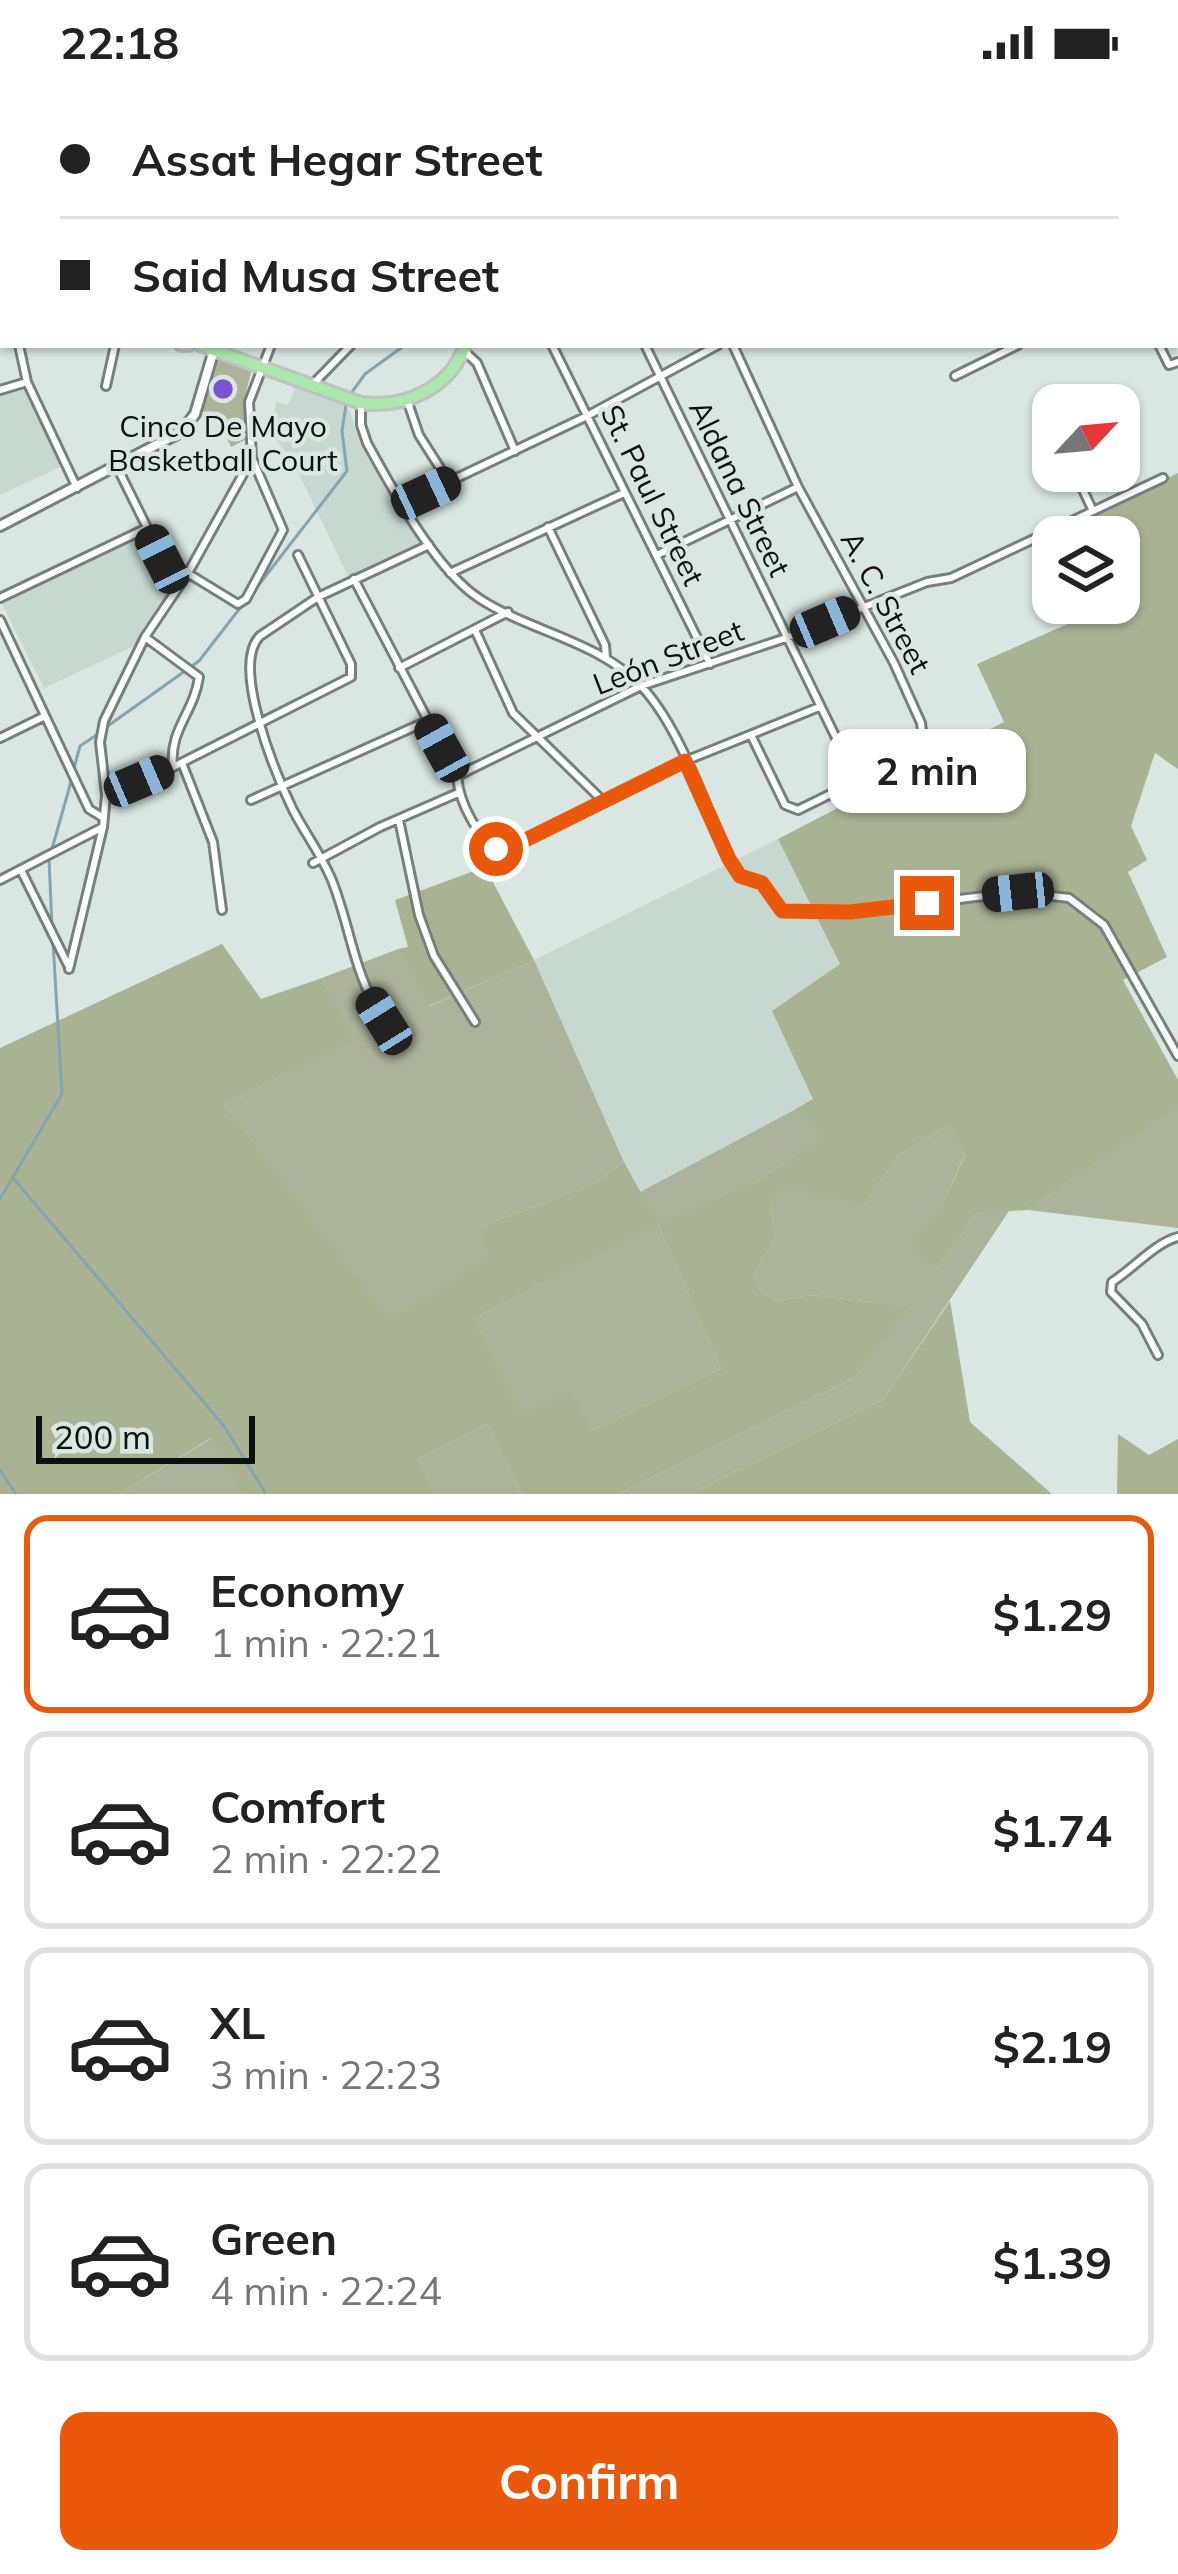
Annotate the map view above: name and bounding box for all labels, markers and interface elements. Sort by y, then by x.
text: 22:18 [60,14,179,70]
text: Assat Hegar Street [132,131,543,187]
text: Said Musa Street [132,247,499,303]
marker: Cinco De Mayo Basketball Court [210,376,236,402]
north arrow [1032,384,1140,492]
map controls [1032,384,1140,624]
street label: Aldana Street [681,394,799,582]
street label: St. Paul Street [593,398,713,592]
place label: Cinco De Mayo Basketball Court [108,407,338,479]
car [386,461,466,525]
button: layers [1032,516,1140,624]
car [130,519,194,599]
street label: A. C. Street [833,524,939,680]
car [785,591,865,653]
street label: León Street [587,611,749,703]
car [409,708,475,788]
callout: 2 min [828,729,1026,813]
text: 2 min [876,746,978,795]
car [99,750,179,812]
route start [469,822,523,876]
car [980,870,1056,914]
route end [900,876,954,930]
car [350,981,418,1061]
scale bar [36,1410,255,1463]
text: 200 m [54,1416,151,1457]
icon: car [66,1560,174,1668]
text: Economy [210,1562,404,1618]
text: $1.29 [993,1586,1112,1642]
text: 1 min · 22:21 [210,1618,442,1667]
icon: car [66,1776,174,1884]
text: Comfort [210,1778,385,1834]
text: $1.74 [993,1802,1112,1858]
text: 2 min · 22:22 [210,1834,442,1883]
icon: car [66,1992,174,2100]
text: XL [210,1994,265,2050]
text: $2.19 [993,2018,1112,2074]
text: 3 min · 22:23 [210,2050,442,2099]
icon: car [66,2208,174,2316]
text: Green [210,2210,337,2266]
text: $1.39 [993,2234,1112,2290]
text: 4 min · 22:24 [210,2266,442,2315]
button: Confirm [60,2412,1118,2550]

